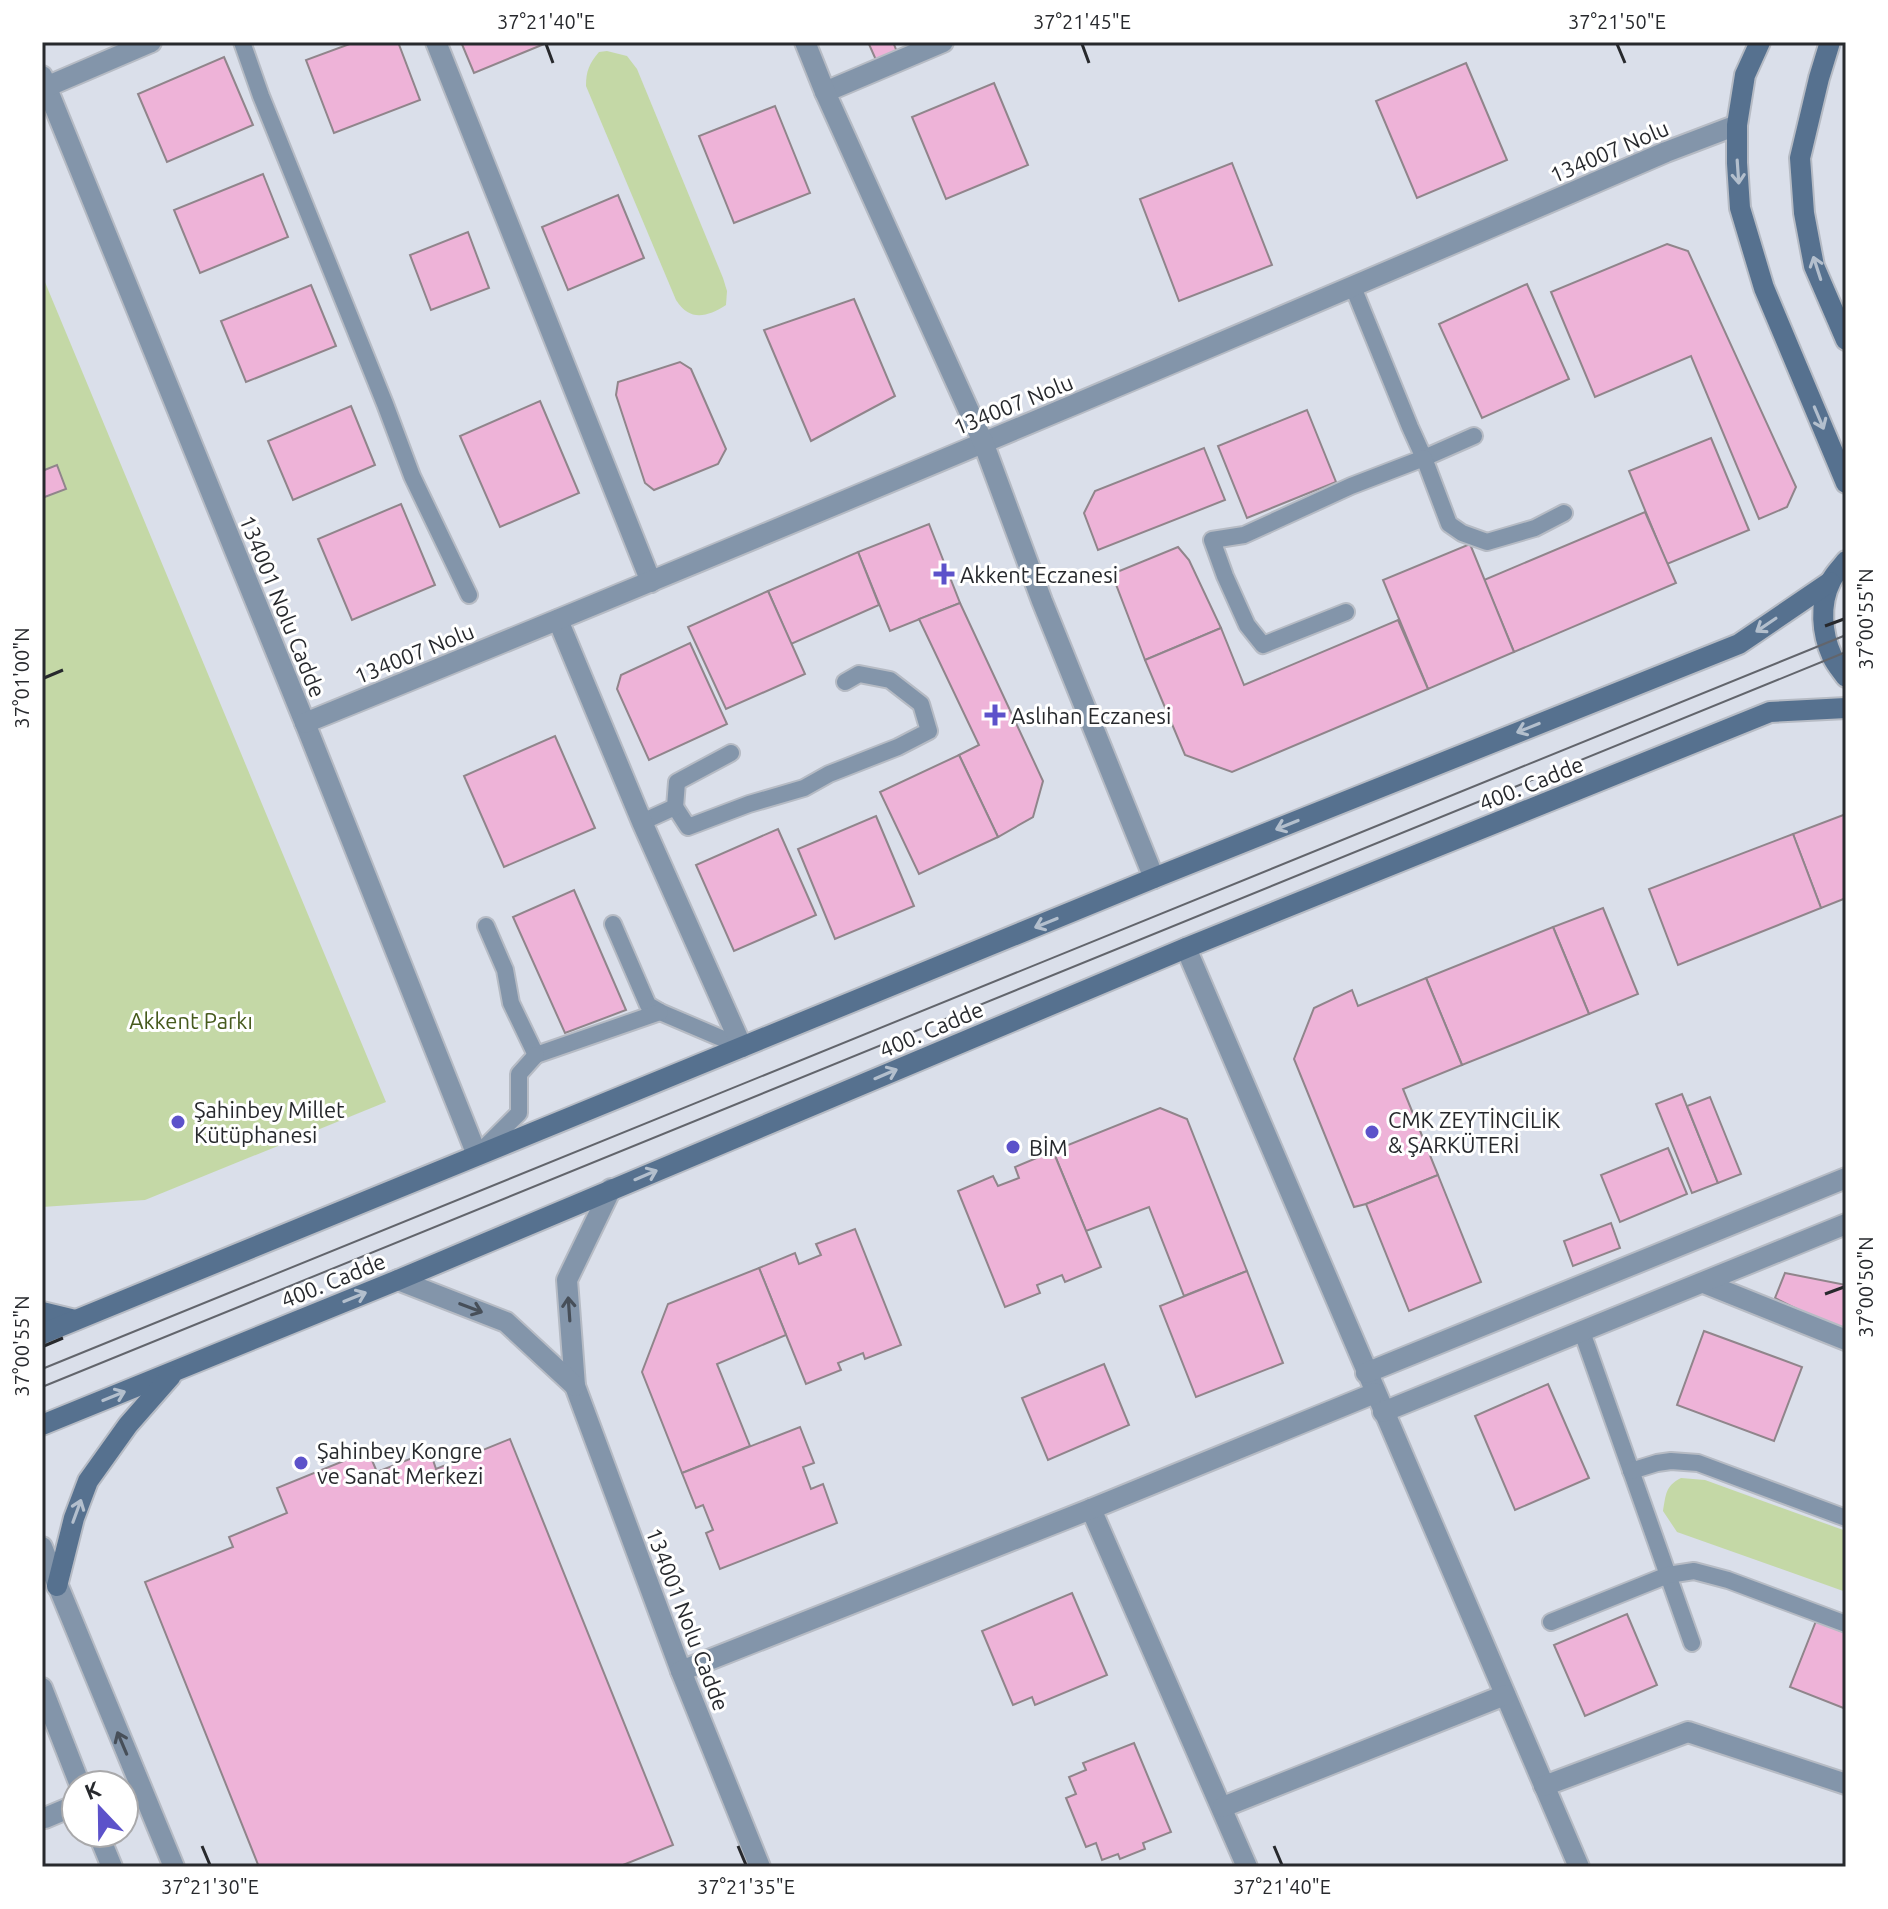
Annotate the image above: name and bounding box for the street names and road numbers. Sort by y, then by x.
street label: 134007 Nolu [1546,115,1672,187]
street label: 134007 Nolu [950,369,1076,439]
street label: 134001 Nolu Cadde [235,511,331,701]
street label: 134007 Nolu [351,618,477,688]
street label: 400. Cadde [1475,751,1587,815]
street label: 400. Cadde [875,996,987,1062]
street label: 400. Cadde [277,1248,389,1312]
street label: 134001 Nolu Cadde [642,1524,734,1714]

